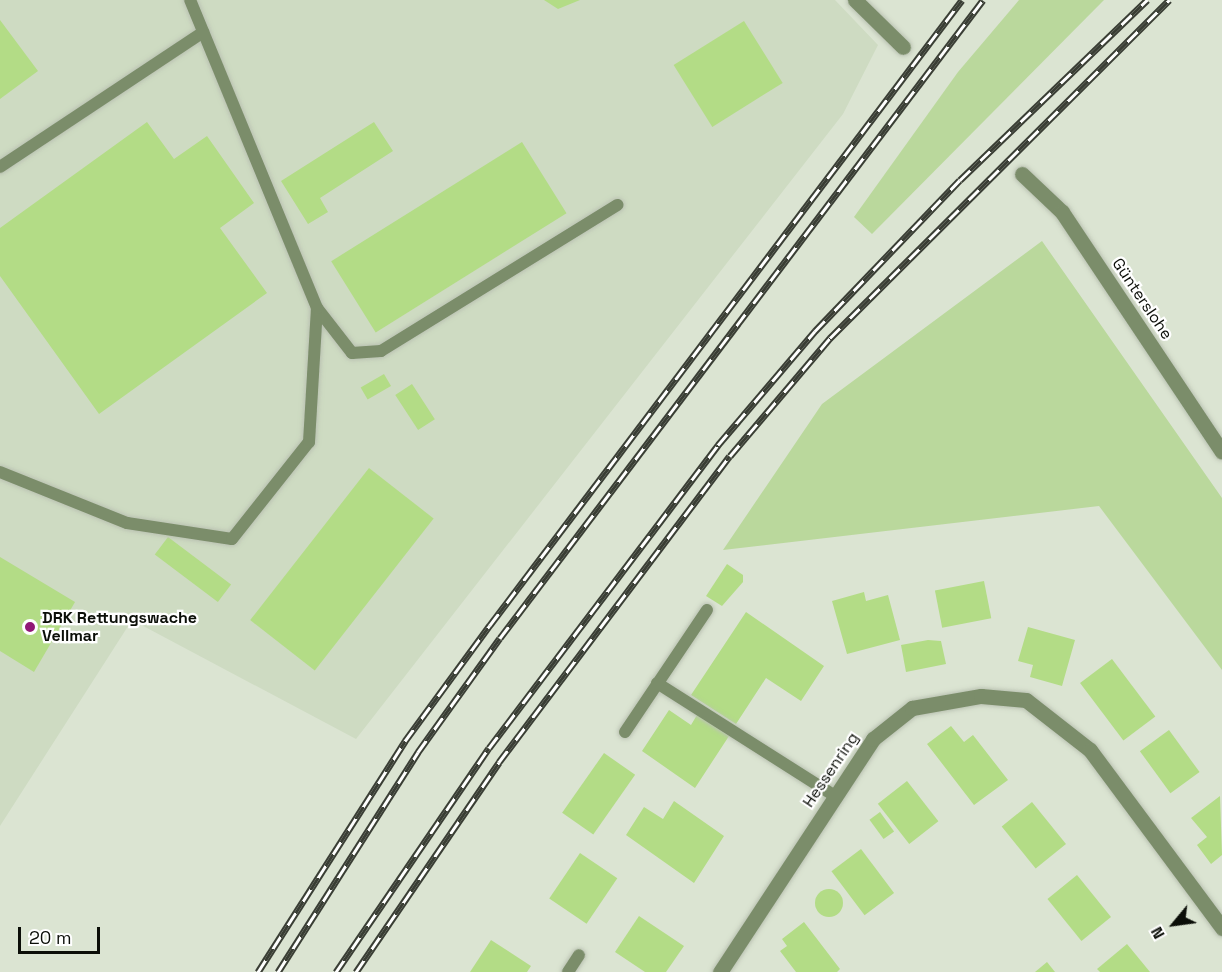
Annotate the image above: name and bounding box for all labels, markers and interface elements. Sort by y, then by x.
street label: Günterslohe [1108,255,1176,343]
place label: DRK Rettungswache Vellmar [42,608,197,646]
marker: DRK Rettungswache Vellmar [23,620,37,634]
street label: Hessenring [799,729,863,811]
north arrow [1144,894,1204,954]
scale bar [21,915,104,953]
text: N [1146,923,1170,943]
text: 20 m [29,926,72,949]

